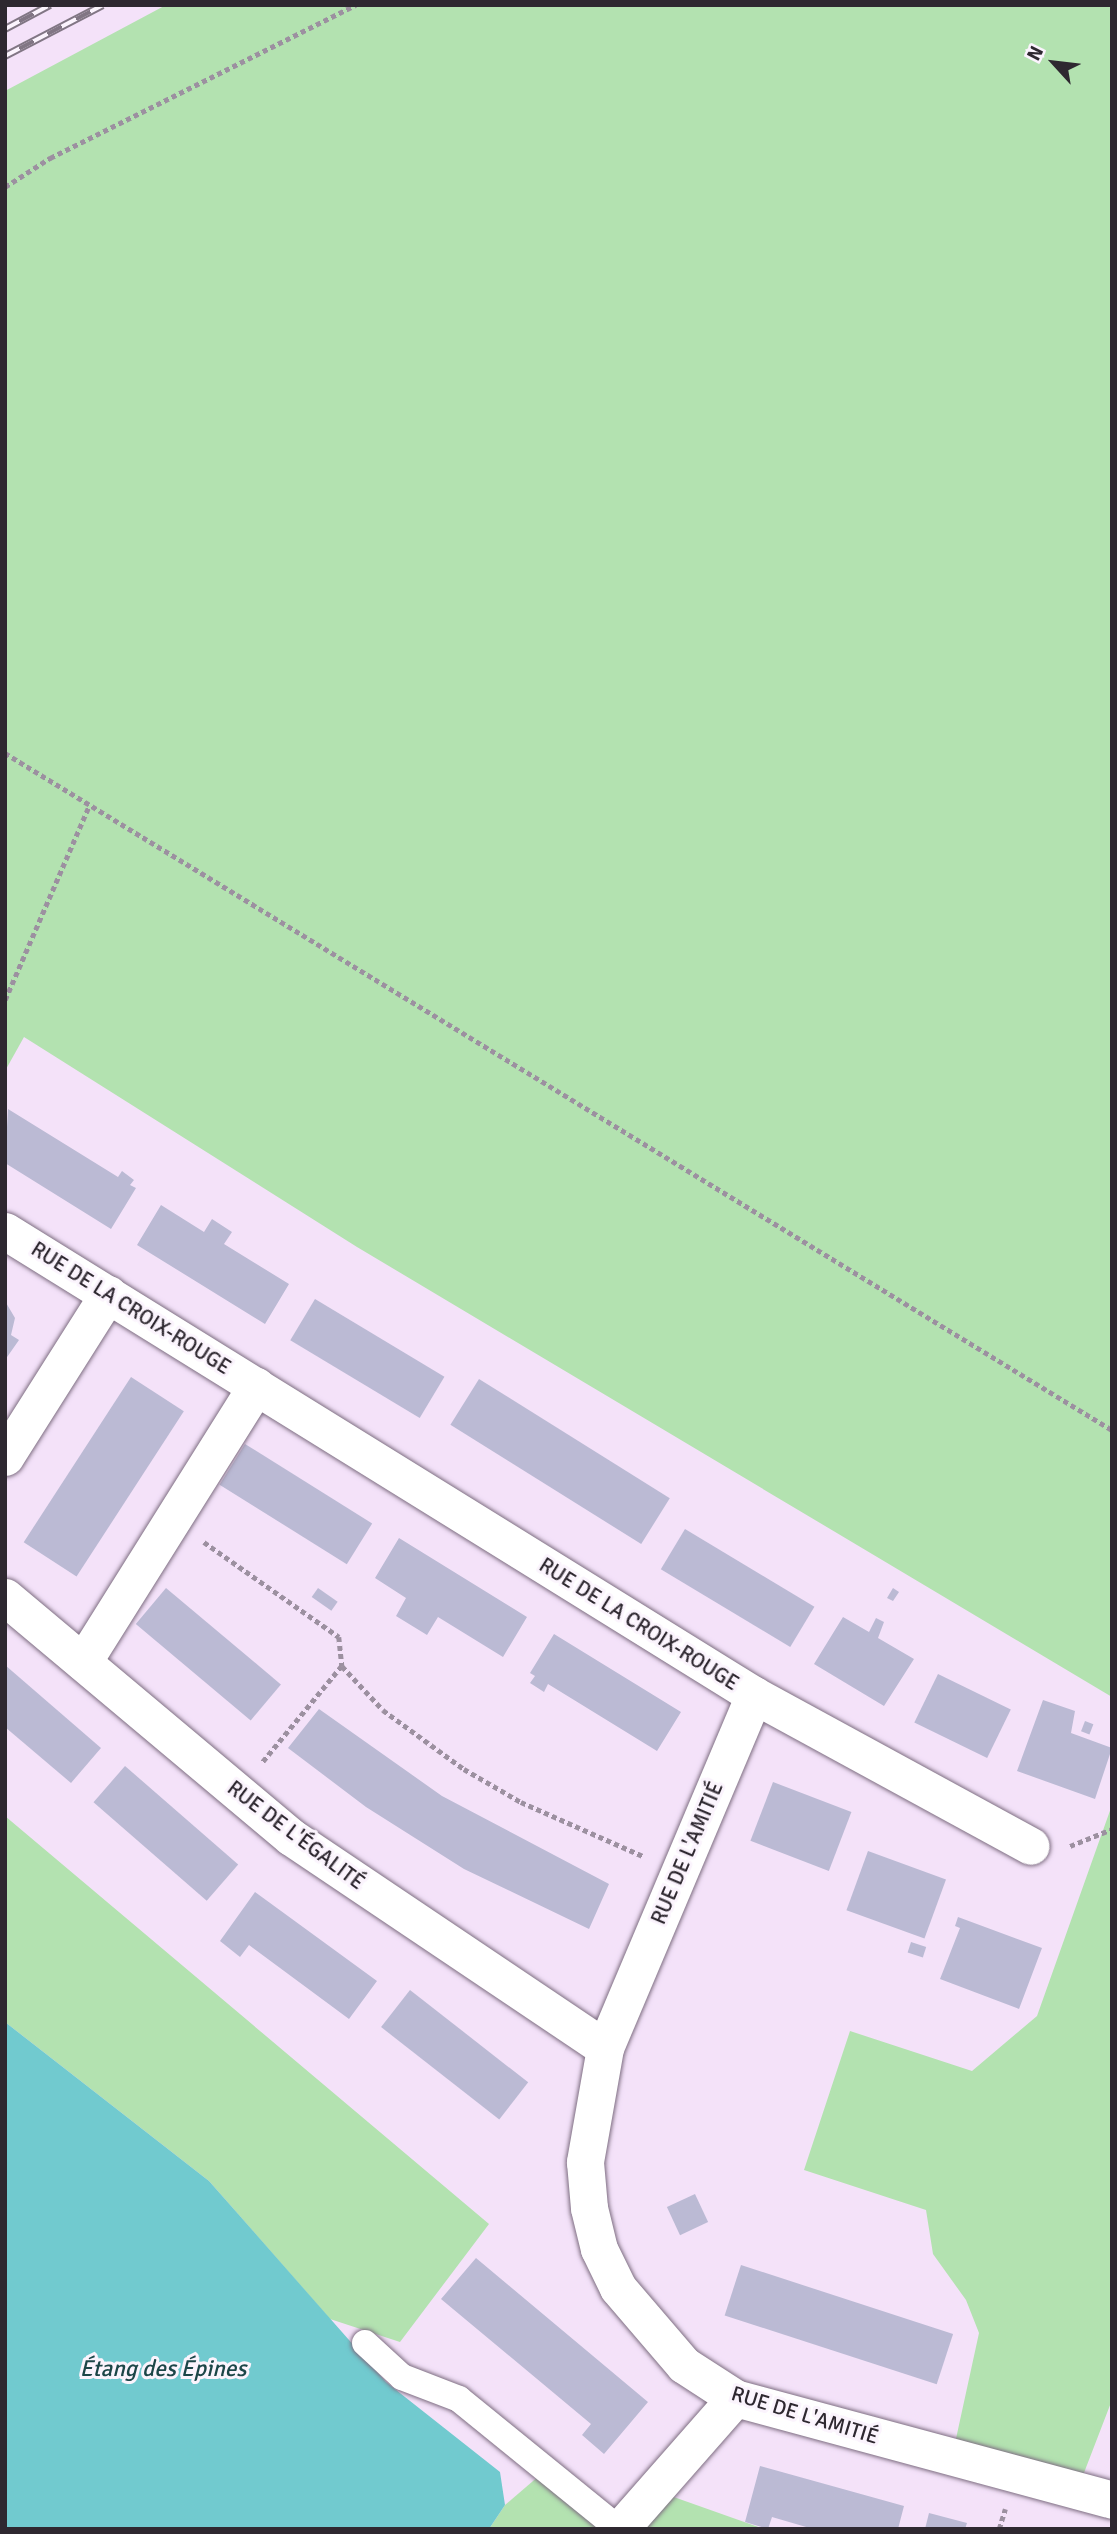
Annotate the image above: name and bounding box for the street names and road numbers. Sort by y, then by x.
street label: RUE DE LA CROIX-ROUGE [27,1236,235,1380]
street label: RUE DE LA CROIX-ROUGE [535,1552,743,1696]
street label: RUE DE L'ÉGALITÉ [222,1775,370,1895]
street label: RUE DE L'AMITIÉ [646,1778,728,1928]
street label: RUE DE L'AMITIÉ [728,2381,882,2449]

